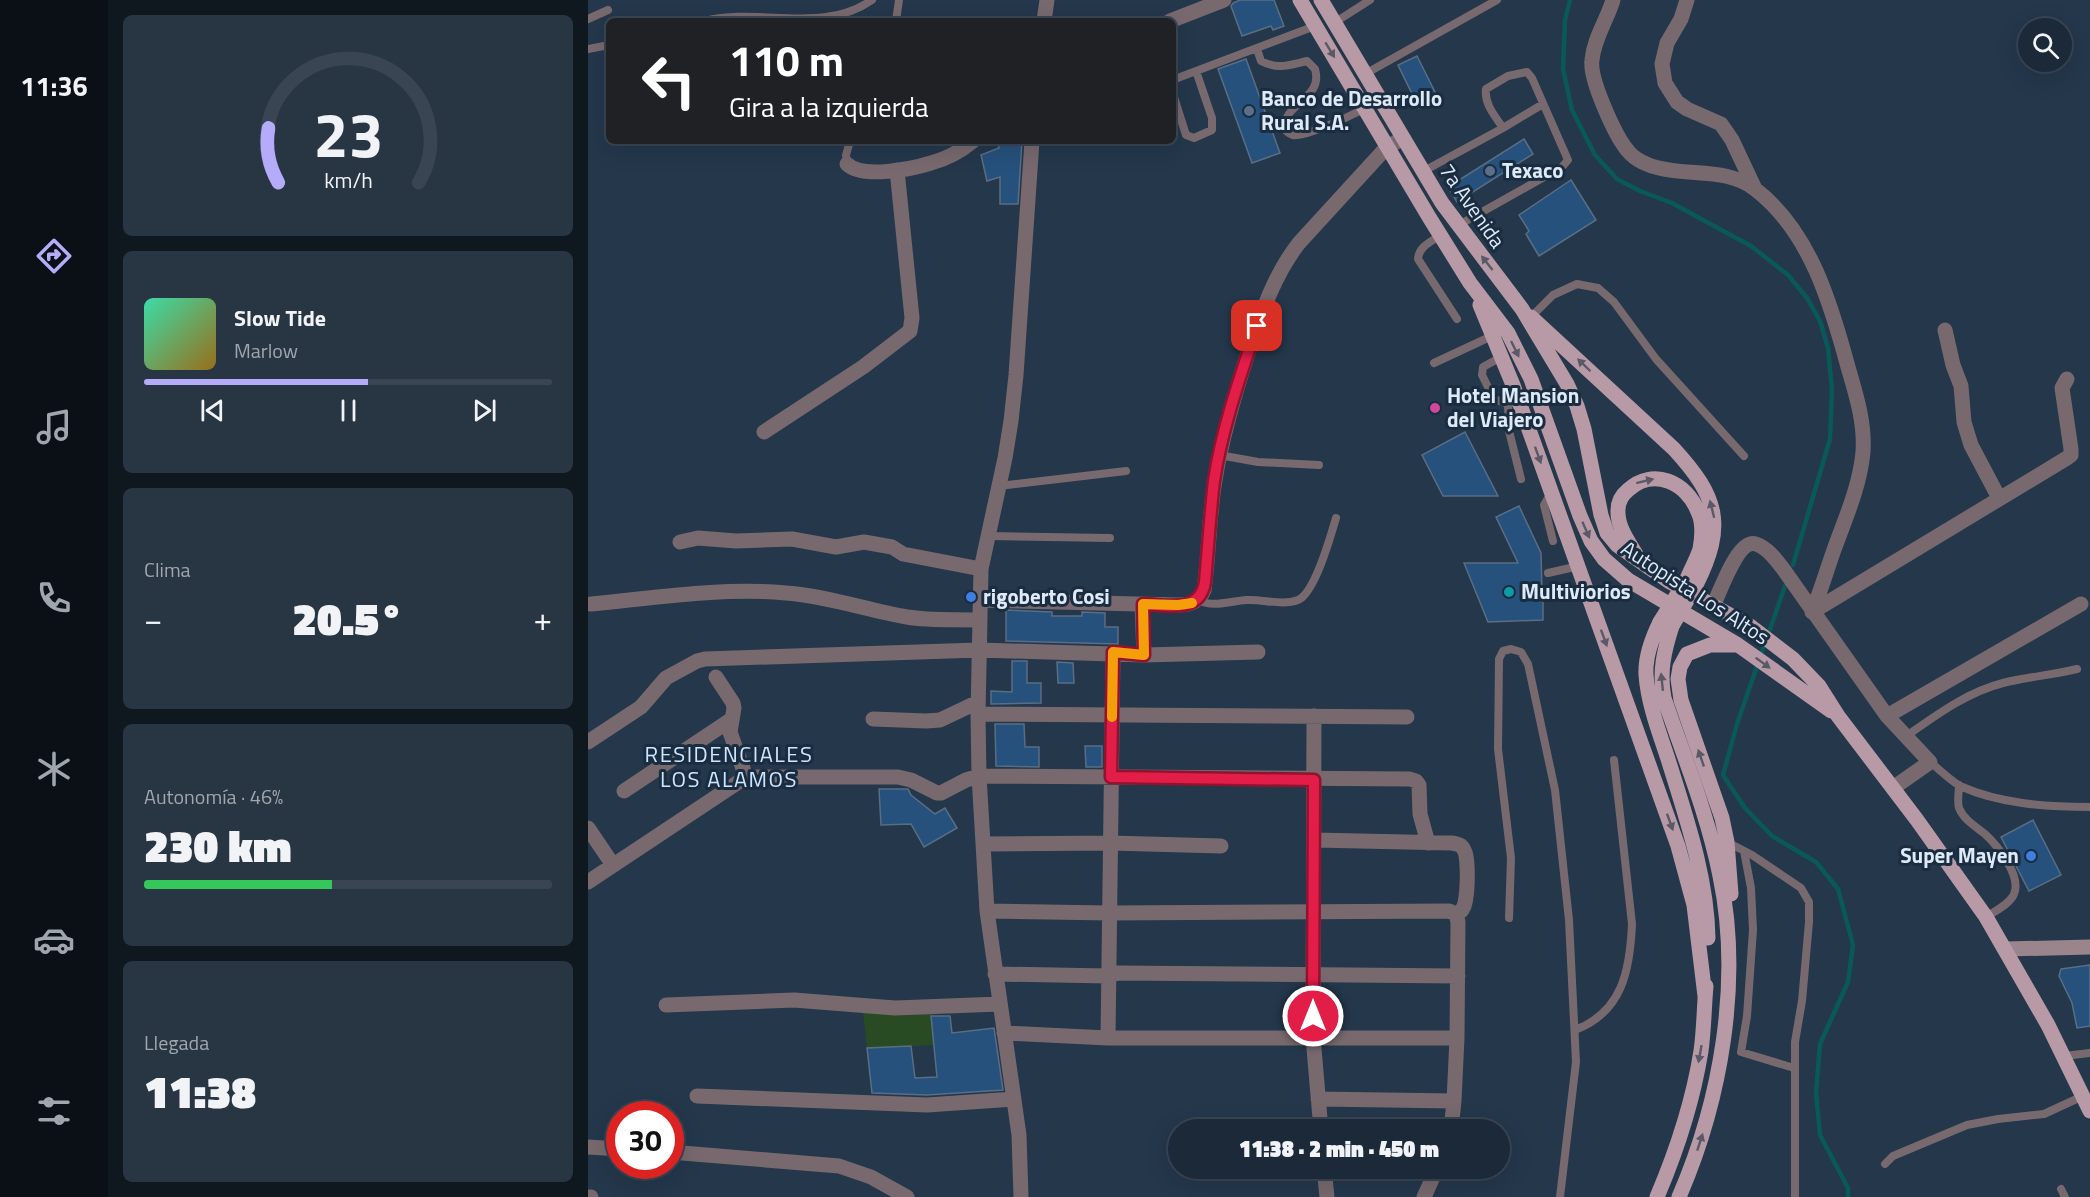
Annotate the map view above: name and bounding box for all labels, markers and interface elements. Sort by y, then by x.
map controls [2018,18,2072,72]
button: search [2018,18,2072,72]
text: 110 m [729,28,844,92]
icon: left [630,42,708,120]
one-way arrow [1325,42,1335,59]
text: 11:36 [20,65,88,106]
place label: Banco de Desarrollo Rural S.A. [1261,82,1442,138]
text: 23 [313,86,383,181]
text: Gira a la izquierda [729,86,929,127]
marker: Banco de Desarrollo Rural S.A. [1242,104,1256,118]
place label: Texaco [1502,154,1563,186]
street label: 7a Avenida [1432,156,1514,255]
text: km/h [324,164,372,196]
marker: Texaco [1483,164,1497,178]
icon: directions [33,235,75,277]
one-way arrow [1481,255,1493,270]
pin [1231,300,1282,351]
text: Slow Tide [234,301,326,335]
icon: arrive [1240,309,1273,342]
text: Marlow [234,335,298,366]
one-way arrow [1511,340,1520,357]
one-way arrow [1577,358,1592,372]
place label: Hotel Mansion del Viajero [1447,379,1579,435]
icon: previous [196,394,229,427]
icon: pause [332,394,365,427]
icon: next [468,394,501,427]
marker: Hotel Mansion del Viajero [1428,401,1442,415]
icon: music [33,406,75,448]
one-way arrow [1534,446,1544,464]
one-way arrow [1636,476,1654,485]
one-way arrow [1706,500,1716,518]
one-way arrow [1582,521,1591,539]
street label: Autopista Los Altos [1615,532,1776,652]
text: Clima [144,554,191,585]
place label: Multiviorios [1521,575,1631,607]
icon: phone [33,577,75,619]
place label: rigoberto Cosi [983,580,1110,612]
text: 20.5° [292,584,404,652]
marker: Multiviorios [1502,585,1516,599]
marker: rigoberto Cosi [964,590,978,604]
text: − [144,594,162,644]
text: + [534,594,552,644]
one-way arrow [1600,629,1610,647]
one-way arrow [1754,657,1770,669]
one-way arrow [1657,673,1667,692]
district label: RESIDENCIALES LOS ALAMOS [645,737,813,796]
icon: climate [33,748,75,790]
one-way arrow [1696,749,1706,767]
text: Autonomía · 46% [144,781,283,812]
text: 230 km [144,811,292,879]
one-way arrow [1665,813,1675,831]
place label: Super Mayen [1900,839,2019,871]
marker: Super Mayen [2024,849,2038,863]
icon: car [33,919,75,961]
position arrow [1281,984,1345,1048]
text: Llegada [144,1027,209,1058]
one-way arrow [1695,1044,1704,1063]
text: 11:38 [144,1057,256,1125]
icon: filters [33,1090,75,1132]
speed limit sign: 30 [606,1101,684,1179]
text: 11:38 · 2 min · 450 m [1239,1132,1439,1166]
one-way arrow [1696,1133,1705,1151]

